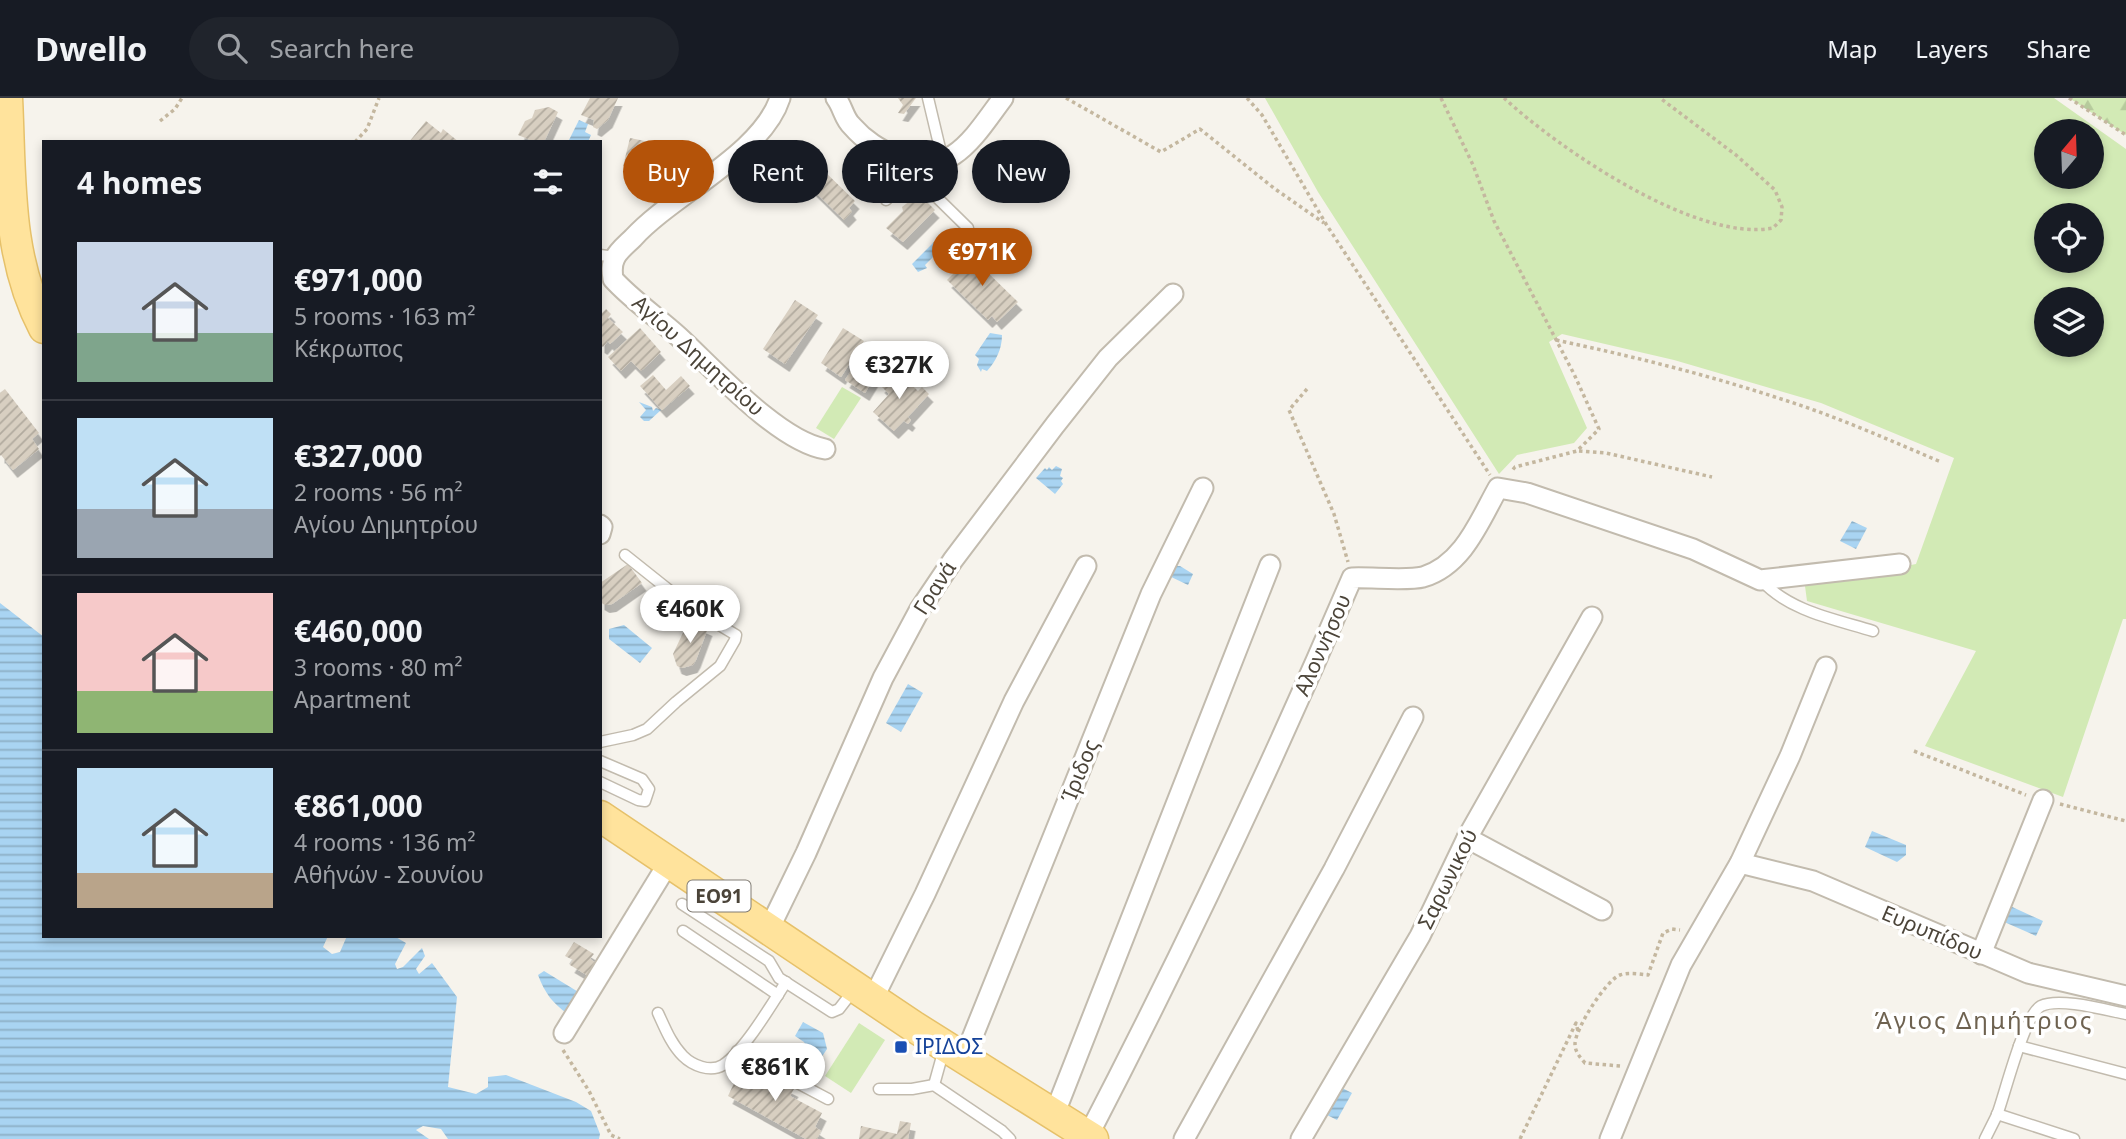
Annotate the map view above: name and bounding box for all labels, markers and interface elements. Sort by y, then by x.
search box [189,17,679,80]
text: Dwello [35,26,147,71]
icon: search [213,29,251,67]
text: Search here [269,30,414,66]
text: Map [1827,32,1877,65]
text: Layers [1915,32,1989,65]
text: Share [2027,32,2091,65]
north arrow [2034,119,2104,189]
map controls [2034,119,2104,357]
chip: Buy [623,140,714,203]
chip: Rent [728,140,828,203]
chip: Filters [842,140,958,203]
chip: New [972,140,1070,203]
text: 4 homes [77,162,202,203]
icon: filters [529,163,567,201]
button: locate [2034,203,2104,273]
pin: €971K [933,228,1031,288]
text: €971K [948,235,1016,267]
text: €971,000 [294,259,423,300]
icon: home [133,270,217,354]
button: layers [2034,287,2104,357]
street label: Αγίου Δημητρίου [627,289,771,422]
text: 5 rooms · 163 m² [294,300,476,332]
text: Κέκρωπος [294,332,403,364]
pin: €327K [850,342,948,401]
text: €327K [865,348,933,380]
text: €327,000 [294,435,423,476]
icon: home [133,446,217,530]
text: 2 rooms · 56 m² [294,476,463,508]
text: Αγίου Δημητρίου [294,508,478,540]
street label: Γρανά [906,555,962,620]
pin: €460K [641,586,739,645]
street label: Αλοννήσου [1287,589,1357,700]
text: €460K [656,592,724,624]
text: €460,000 [294,610,423,651]
icon: home [133,621,217,705]
text: 3 rooms · 80 m² [294,651,463,683]
text: Apartment [294,683,411,715]
street label: Ίριδος [1054,735,1104,806]
text: €861,000 [294,785,423,826]
icon: home [133,796,217,880]
street label: Σαρωνικού [1411,824,1483,933]
text: 4 rooms · 136 m² [294,826,476,858]
text: Αθήνών - Σουνίου [294,858,484,890]
road number: ΕΟ91 [688,880,750,912]
street label: Ευρυπίδου [1878,898,1987,966]
district label: Άγιος Δημήτριος [1875,1003,2093,1036]
place label: ΙΡΙΔΟΣ [915,1032,983,1060]
marker: ΙΡΙΔΟΣ [893,1039,909,1055]
pin: €861K [726,1044,824,1103]
text: €861K [741,1050,809,1082]

